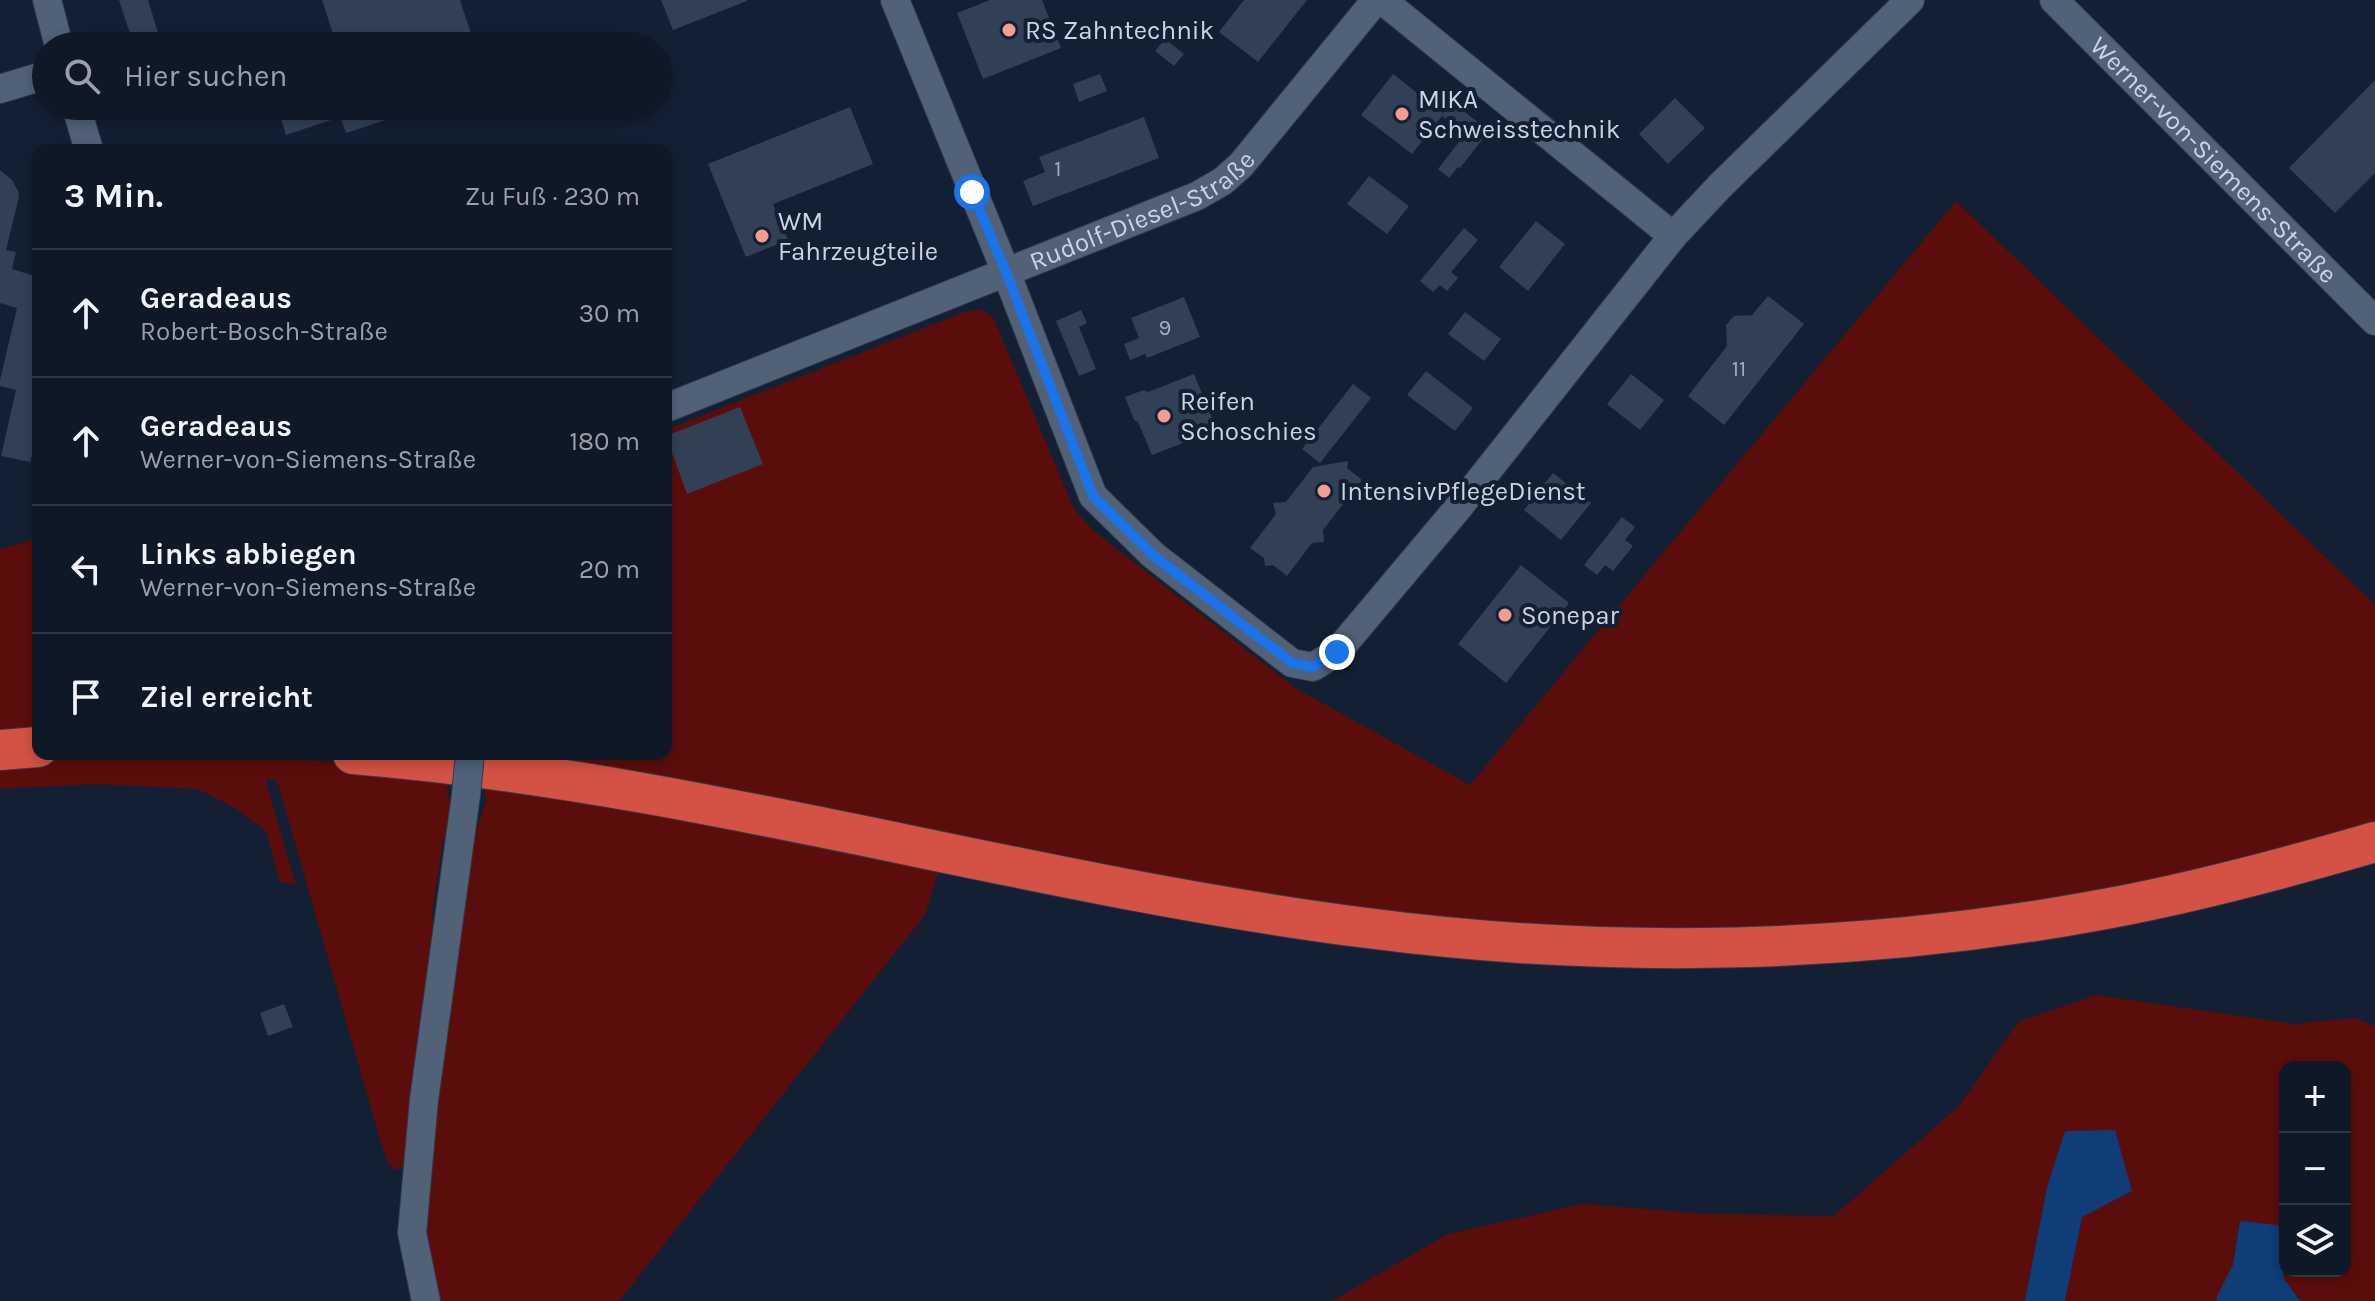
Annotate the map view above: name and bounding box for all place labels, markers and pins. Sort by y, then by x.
place label: RS Zahntechnik [1025,15,1214,46]
marker: RS Zahntechnik [1000,21,1018,39]
place label: MIKA Schweisstechnik [1418,84,1620,145]
marker: MIKA Schweisstechnik [1393,105,1411,123]
place label: WM Fahrzeugteile [778,206,938,267]
marker: WM Fahrzeugteile [753,227,771,245]
place label: Reifen Schoschies [1180,386,1317,447]
marker: Reifen Schoschies [1155,407,1173,425]
place label: IntensivPflegeDienst [1340,476,1586,507]
marker: IntensivPflegeDienst [1315,482,1333,500]
place label: Sonepar [1521,600,1619,631]
marker: Sonepar [1496,606,1514,624]

